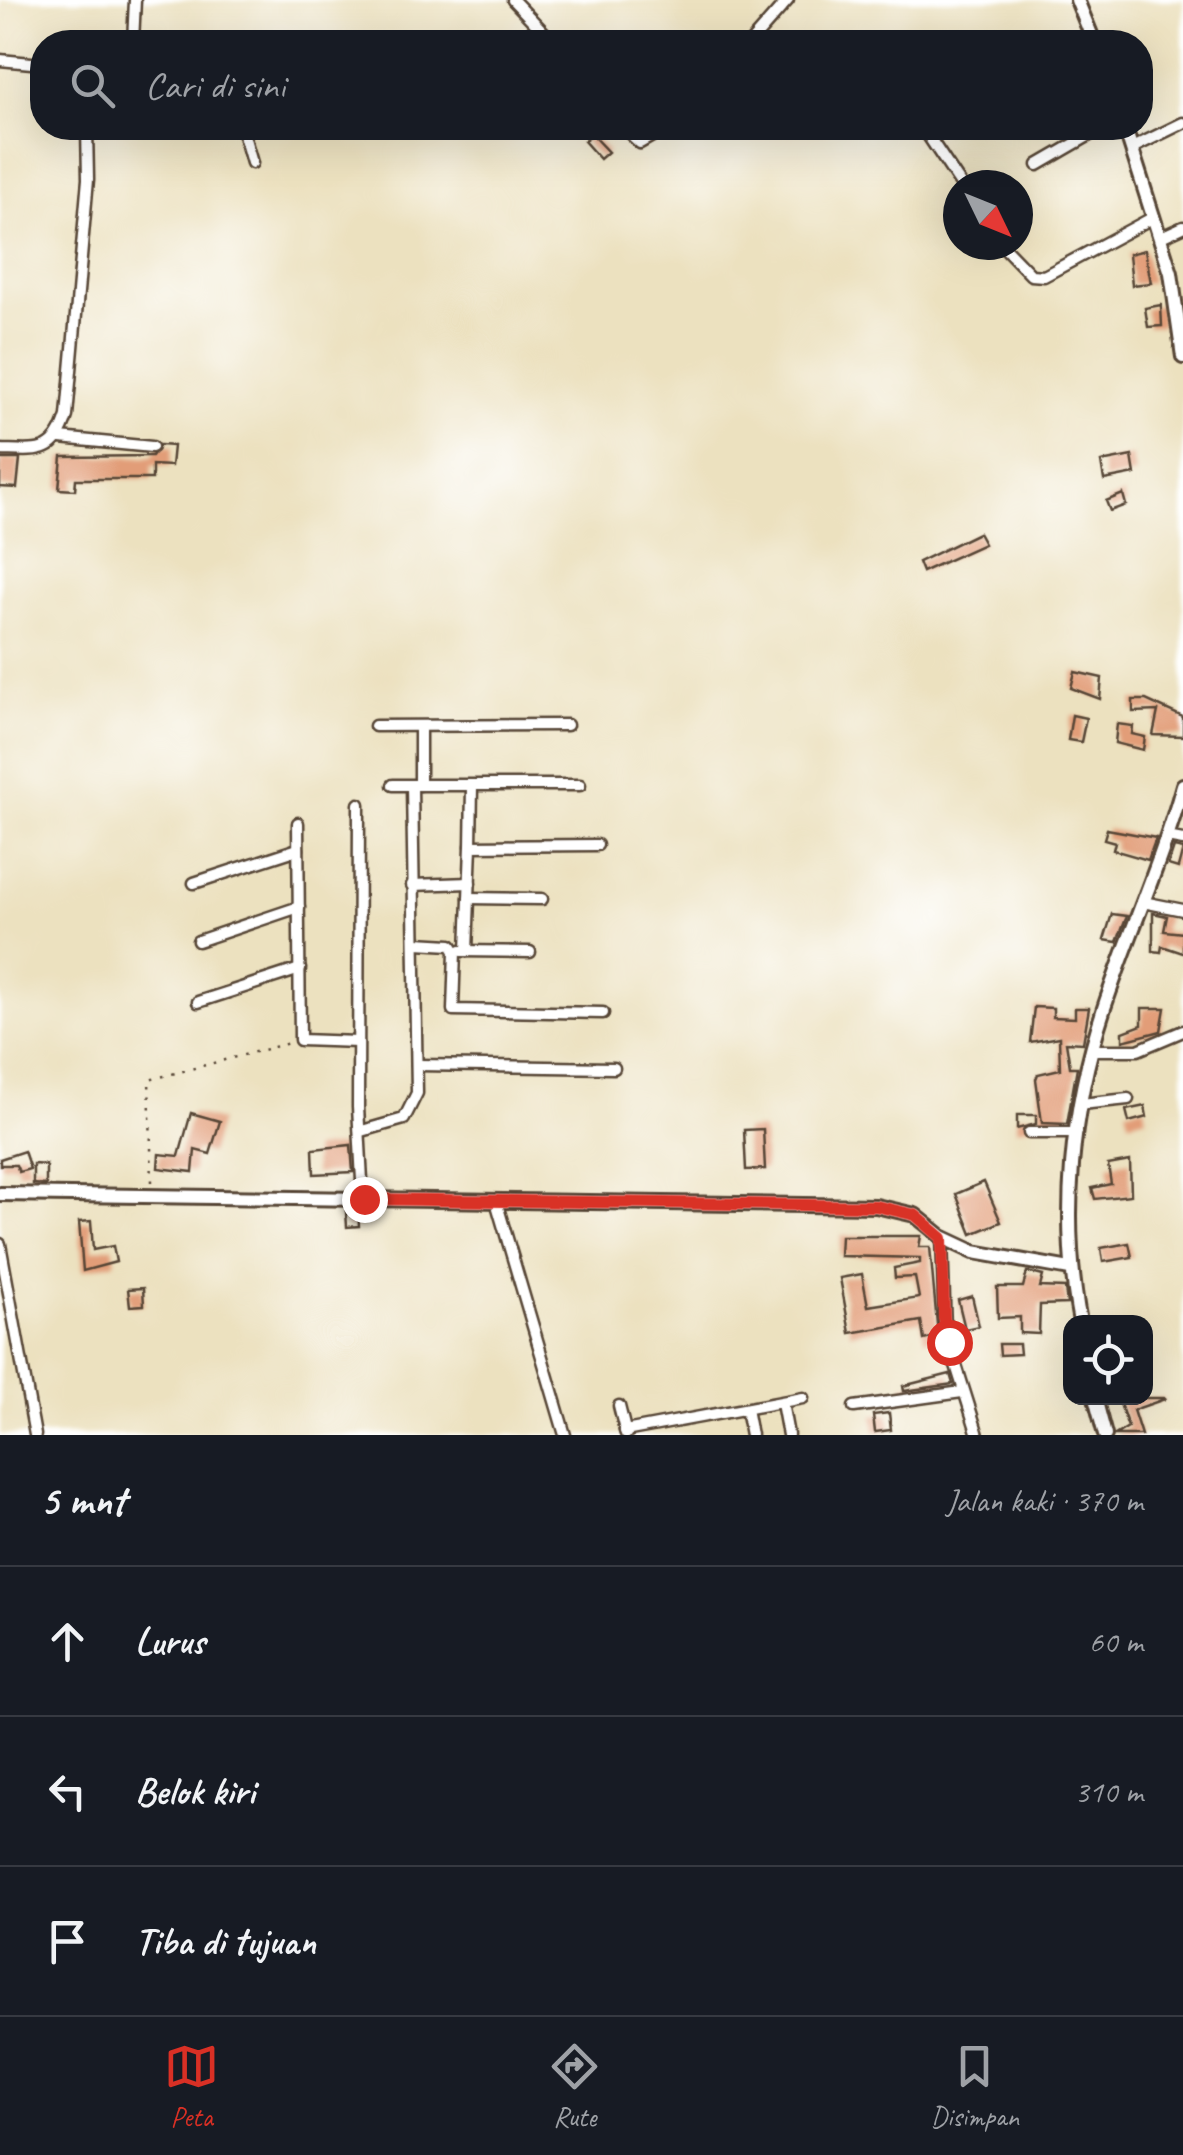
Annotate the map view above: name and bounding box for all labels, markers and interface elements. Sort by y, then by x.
search box [30,30,1153,140]
icon: search [65,58,120,113]
text: Cari di sini [145,62,285,109]
north arrow [943,170,1033,260]
route end [342,1177,388,1223]
map controls [1063,1315,1153,1405]
button: locate [1063,1315,1153,1405]
route start [927,1320,973,1366]
text: 5 mnt [40,1474,125,1527]
text: Jalan kaki · 370 m [946,1480,1143,1521]
icon: ahead [40,1614,95,1669]
text: Lurus [135,1618,205,1665]
text: 60 m [1089,1621,1143,1662]
icon: left [40,1764,95,1819]
text: Belok kiri [135,1768,255,1815]
text: 310 m [1074,1771,1143,1812]
icon: arrive [40,1914,95,1969]
text: Tiba di tujuan [135,1918,316,1965]
tab: Peta [164,2039,219,2134]
tab: Rute [547,2039,602,2134]
tab: Disimpan [930,2039,1019,2134]

